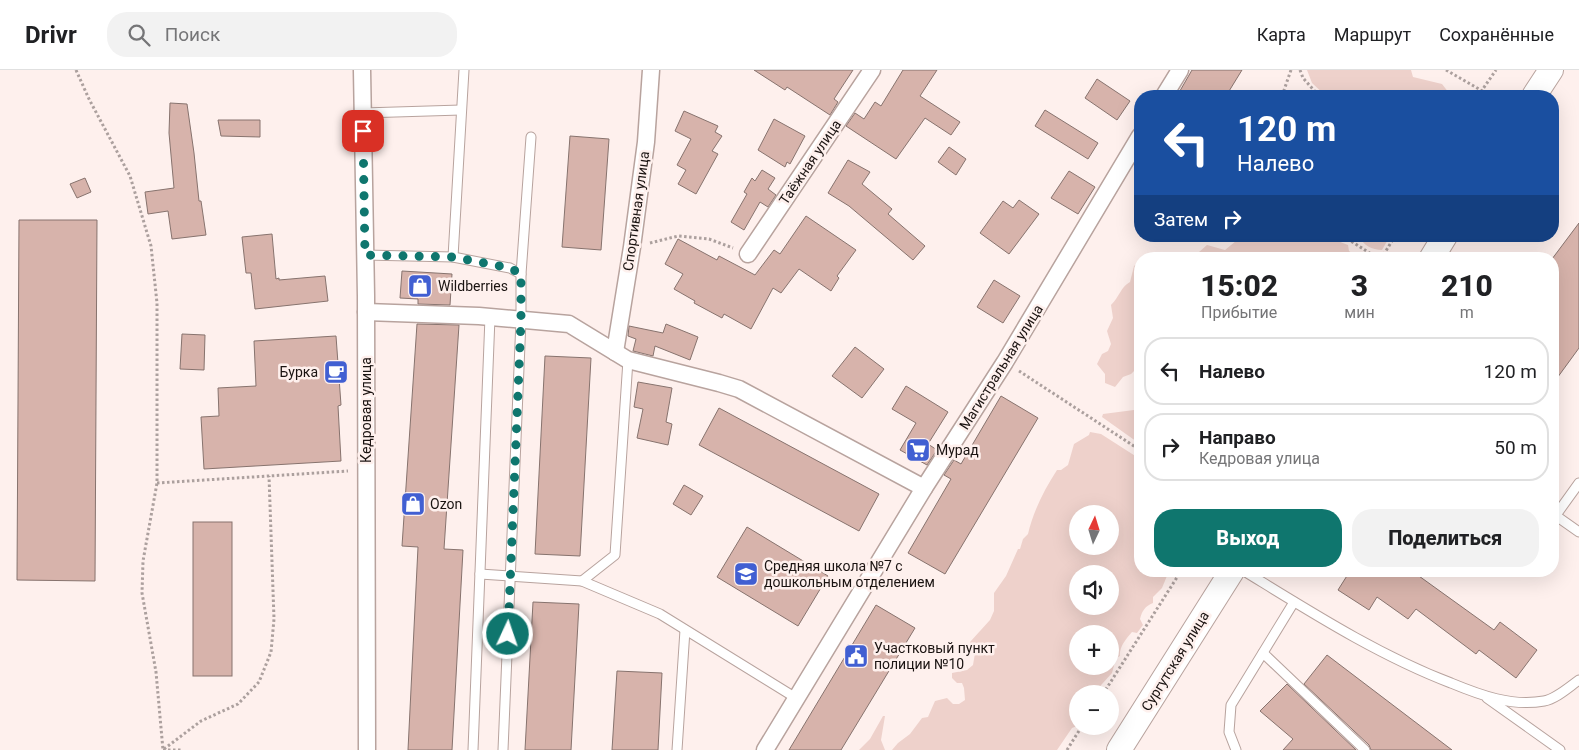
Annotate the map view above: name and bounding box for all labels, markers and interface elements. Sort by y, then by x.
search box [107,12,457,57]
text: Drivr [25,21,77,49]
icon: search [125,21,153,49]
text: Поиск [165,23,220,46]
text: Карта [1257,24,1306,45]
text: Маршрут [1334,24,1411,45]
text: Сохранённые [1439,24,1554,45]
text: 120 m [1237,109,1336,150]
pin [342,110,384,152]
icon: left [1154,110,1219,175]
icon: arrive [349,117,377,145]
street label: Таёжная улица [776,117,844,207]
street label: Спортивная улица [620,150,652,272]
text: Налево [1237,151,1314,176]
icon: right [1218,205,1246,233]
text: Затем [1154,208,1208,231]
text: 15:02 [1200,268,1278,303]
text: 3 [1351,268,1368,303]
text: 210 [1441,268,1493,303]
shop icon: Wildberries [407,273,433,299]
place label: Wildberries [438,278,508,294]
street label: Магистральная улица [956,302,1046,432]
text: Прибытие [1201,303,1277,322]
text: мин [1344,303,1375,322]
text: m [1460,303,1474,322]
street label: Кедровая улица [358,357,374,463]
icon: left [1156,357,1184,385]
cafe icon: Бурка [323,359,349,385]
text: Налево [1199,360,1265,383]
text: 120 m [1484,360,1537,383]
place label: Бурка [280,364,318,380]
text: Направо [1199,426,1276,449]
icon: right [1156,433,1184,461]
text: 50 m [1494,436,1537,459]
supermarket icon: Мурад [905,437,931,463]
place label: Мурад [936,442,979,458]
text: Кедровая улица [1199,449,1320,468]
shop icon: Ozon [400,491,426,517]
place label: Ozon [430,496,462,512]
north arrow [1069,505,1119,555]
map controls [1069,505,1119,735]
button: Выход [1154,509,1342,567]
button: Поделиться [1352,509,1539,567]
place label: Средняя школа №7 с дошкольным отделением [764,558,935,590]
school or university icon: Средняя школа №7 с дошкольным отделением [733,561,759,587]
button: sound [1069,565,1119,615]
position arrow [481,607,533,659]
street label: Сургутская улица [1138,608,1212,714]
button: + [1069,625,1119,675]
place label: Участковый пункт полиции №10 [874,640,995,672]
public building icon: Участковый пункт полиции №10 [843,643,869,669]
button: − [1069,685,1119,735]

